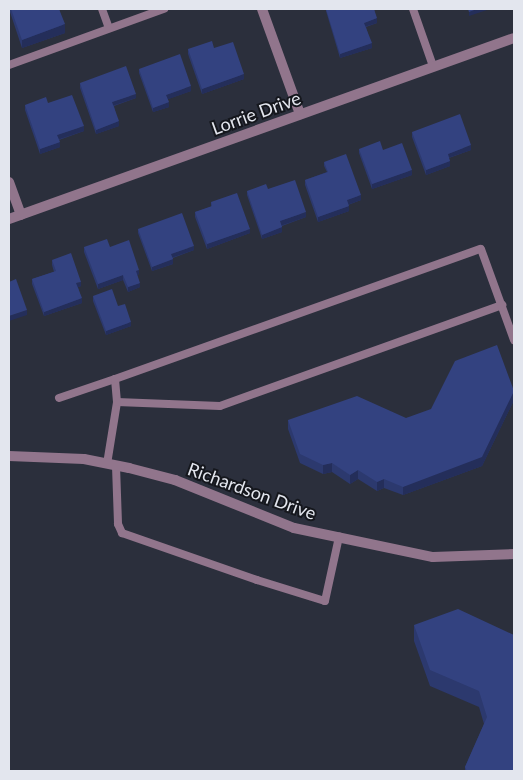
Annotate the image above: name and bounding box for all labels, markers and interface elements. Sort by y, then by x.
street label: Lorrie Drive [208,87,304,139]
street label: Richardson Drive [185,458,319,524]

